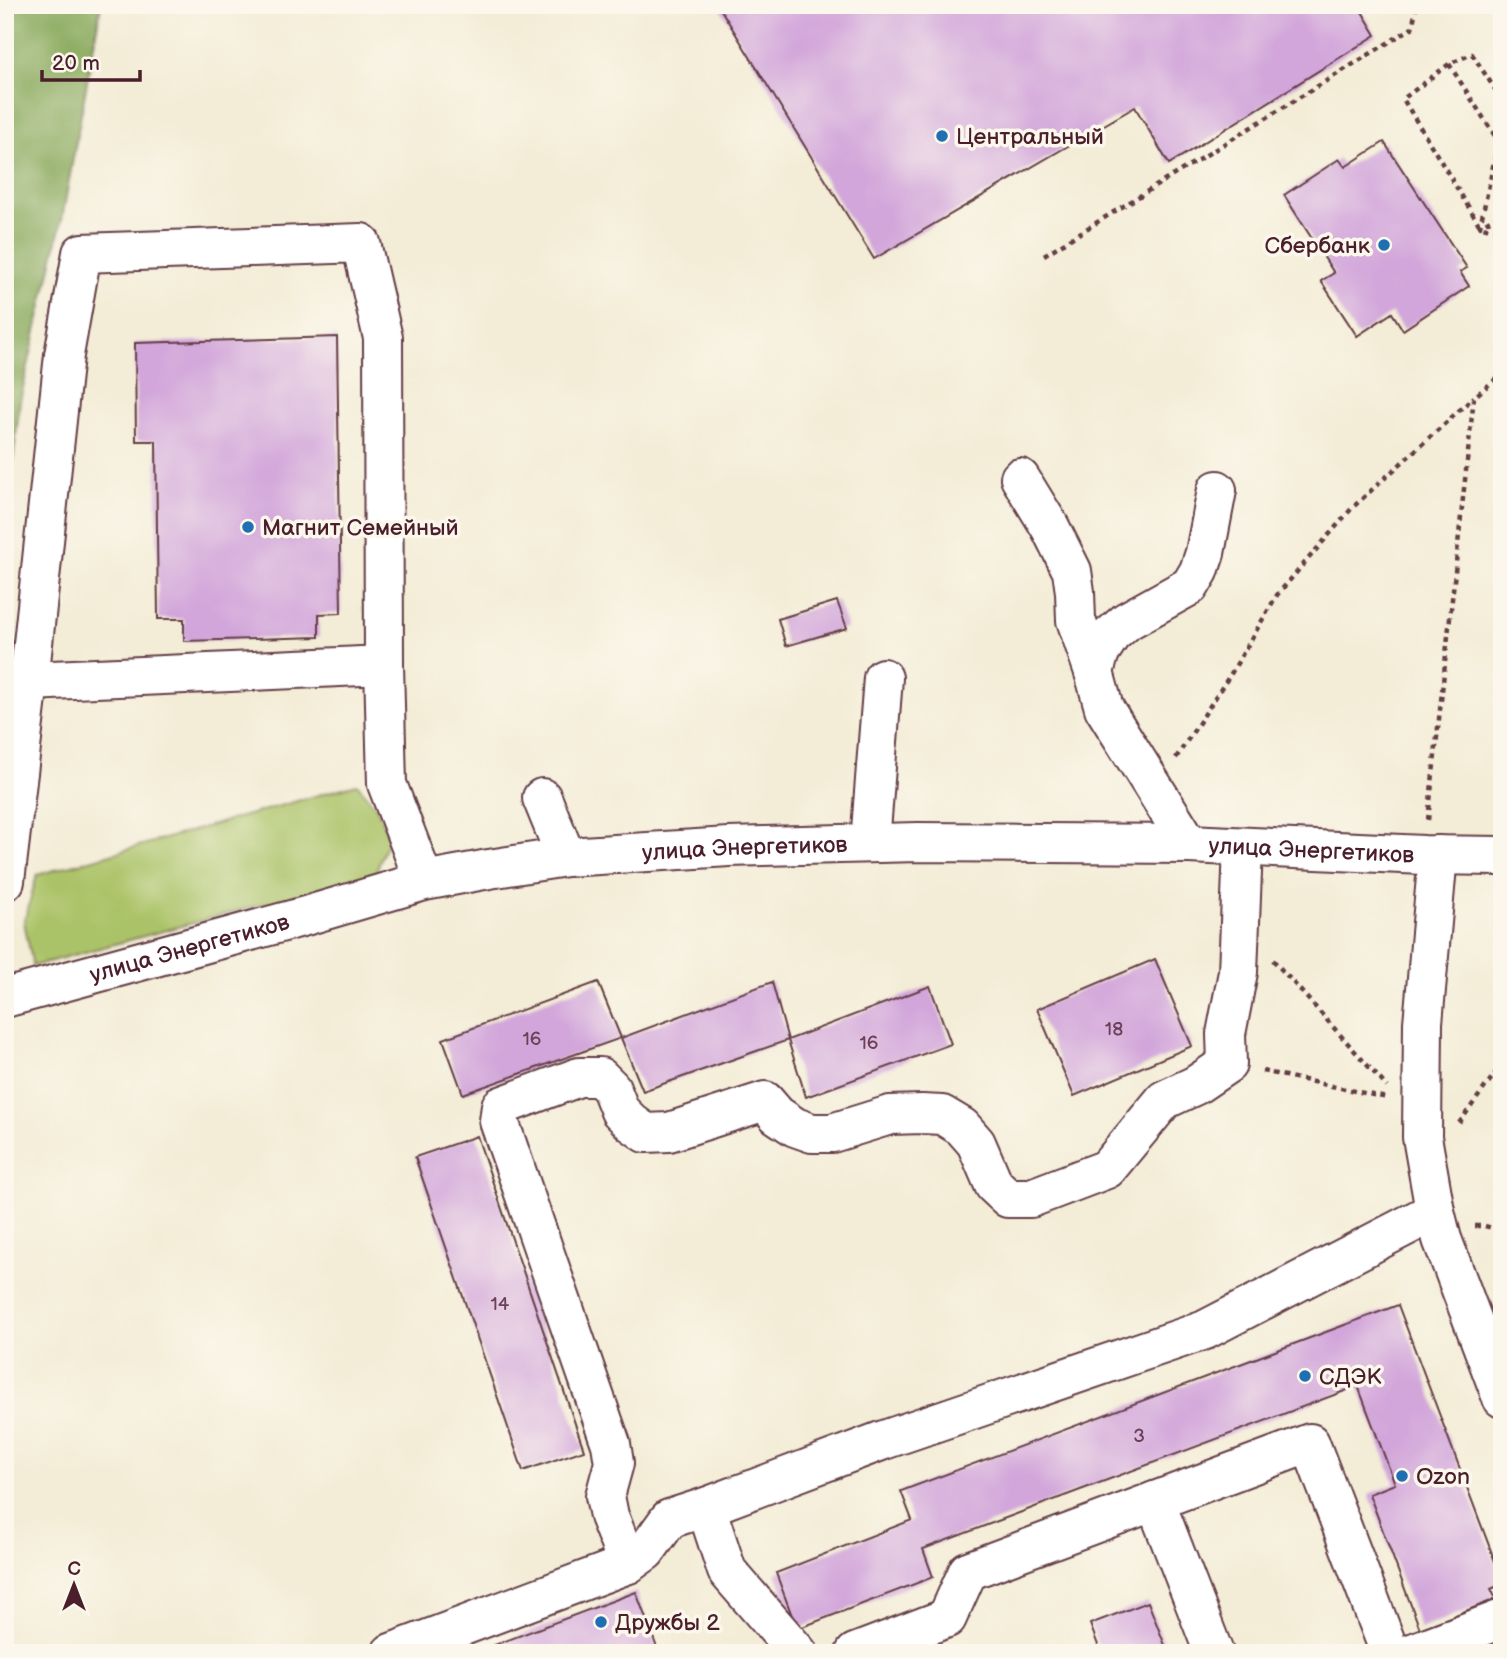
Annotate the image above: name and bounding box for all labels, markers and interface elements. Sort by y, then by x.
scale bar [42,38,140,82]
text: 20 m [52,51,100,76]
place label: Центральный [956,123,1104,151]
marker: Центральный [934,128,950,144]
place label: Сбербанк [1265,232,1371,260]
marker: Сбербанк [1376,237,1392,253]
place label: Магнит Семейный [262,514,459,542]
marker: Магнит Семейный [240,519,256,535]
street label: улица Энергетиков [641,831,848,867]
street label: улица Энергетиков [1208,832,1415,870]
street label: улица Энергетиков [87,908,292,989]
house number: 18 [1105,1018,1123,1041]
house number: 16 [523,1028,541,1051]
house number: 16 [860,1032,878,1055]
house number: 14 [491,1293,510,1316]
place label: СДЭК [1319,1363,1381,1391]
marker: СДЭК [1297,1368,1313,1384]
house number: 3 [1133,1425,1145,1448]
place label: Ozon [1416,1463,1470,1491]
marker: Ozon [1394,1468,1410,1484]
north arrow [38,1550,108,1620]
text: С [67,1558,81,1581]
place label: Дружбы 2 [615,1609,720,1637]
marker: Дружбы 2 [593,1614,609,1630]

